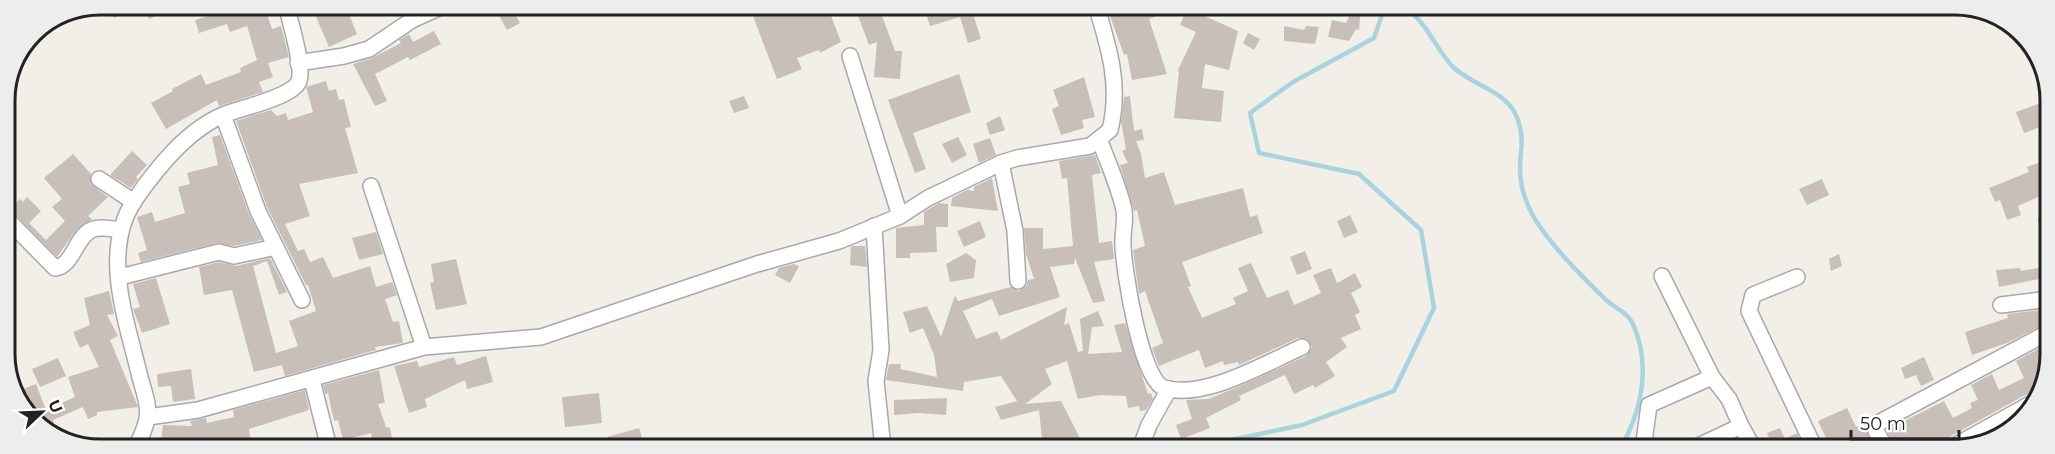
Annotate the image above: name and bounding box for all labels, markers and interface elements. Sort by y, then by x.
north arrow [12,382,72,442]
text: U [44,397,67,416]
scale bar [1851,403,1959,441]
text: 50 m [1860,413,1906,435]

